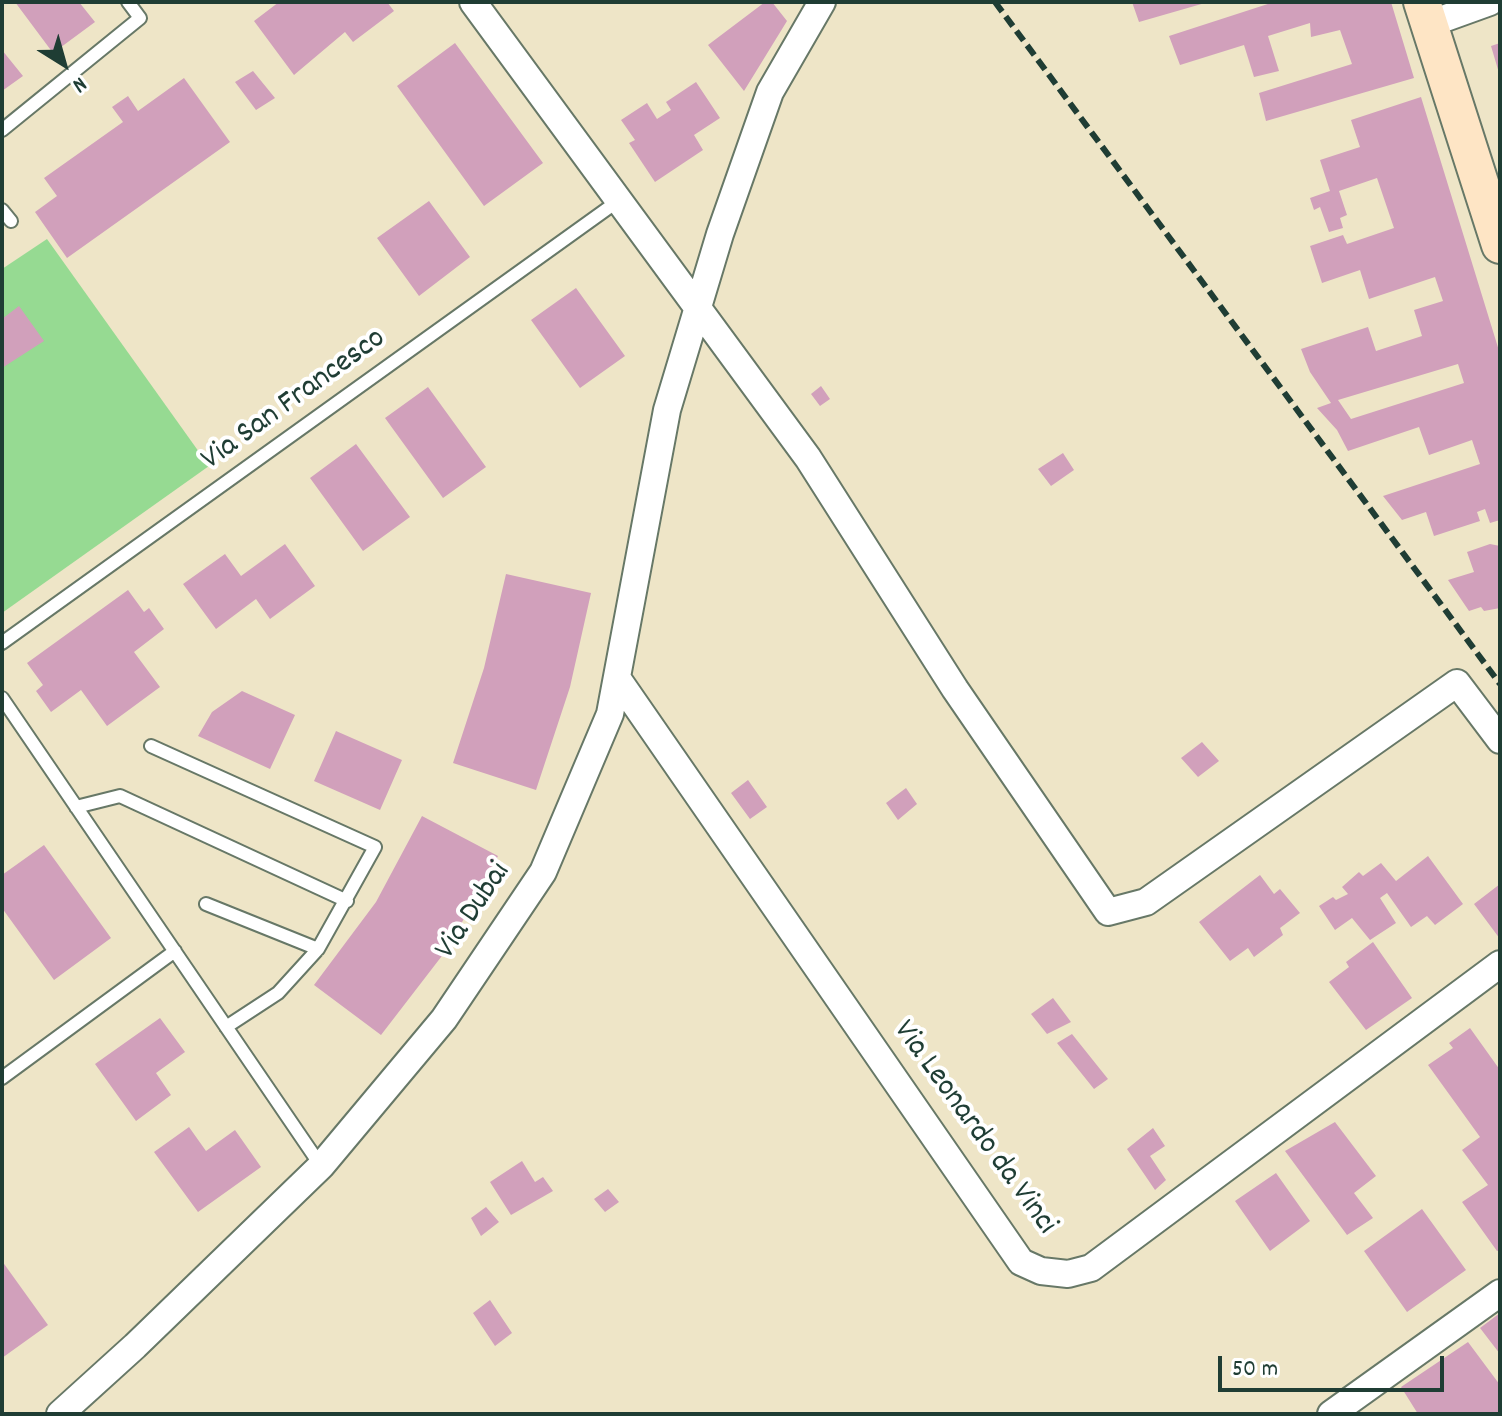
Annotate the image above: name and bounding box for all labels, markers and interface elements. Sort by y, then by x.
north arrow [24,24,104,104]
text: N [65,68,92,99]
street label: Via San Francesco [195,321,395,481]
street label: Via Dubai [429,856,521,968]
street label: Via Leonardo da Vinci [882,1014,1064,1244]
scale bar [1222,1340,1448,1390]
text: 50 m [1232,1353,1278,1387]

